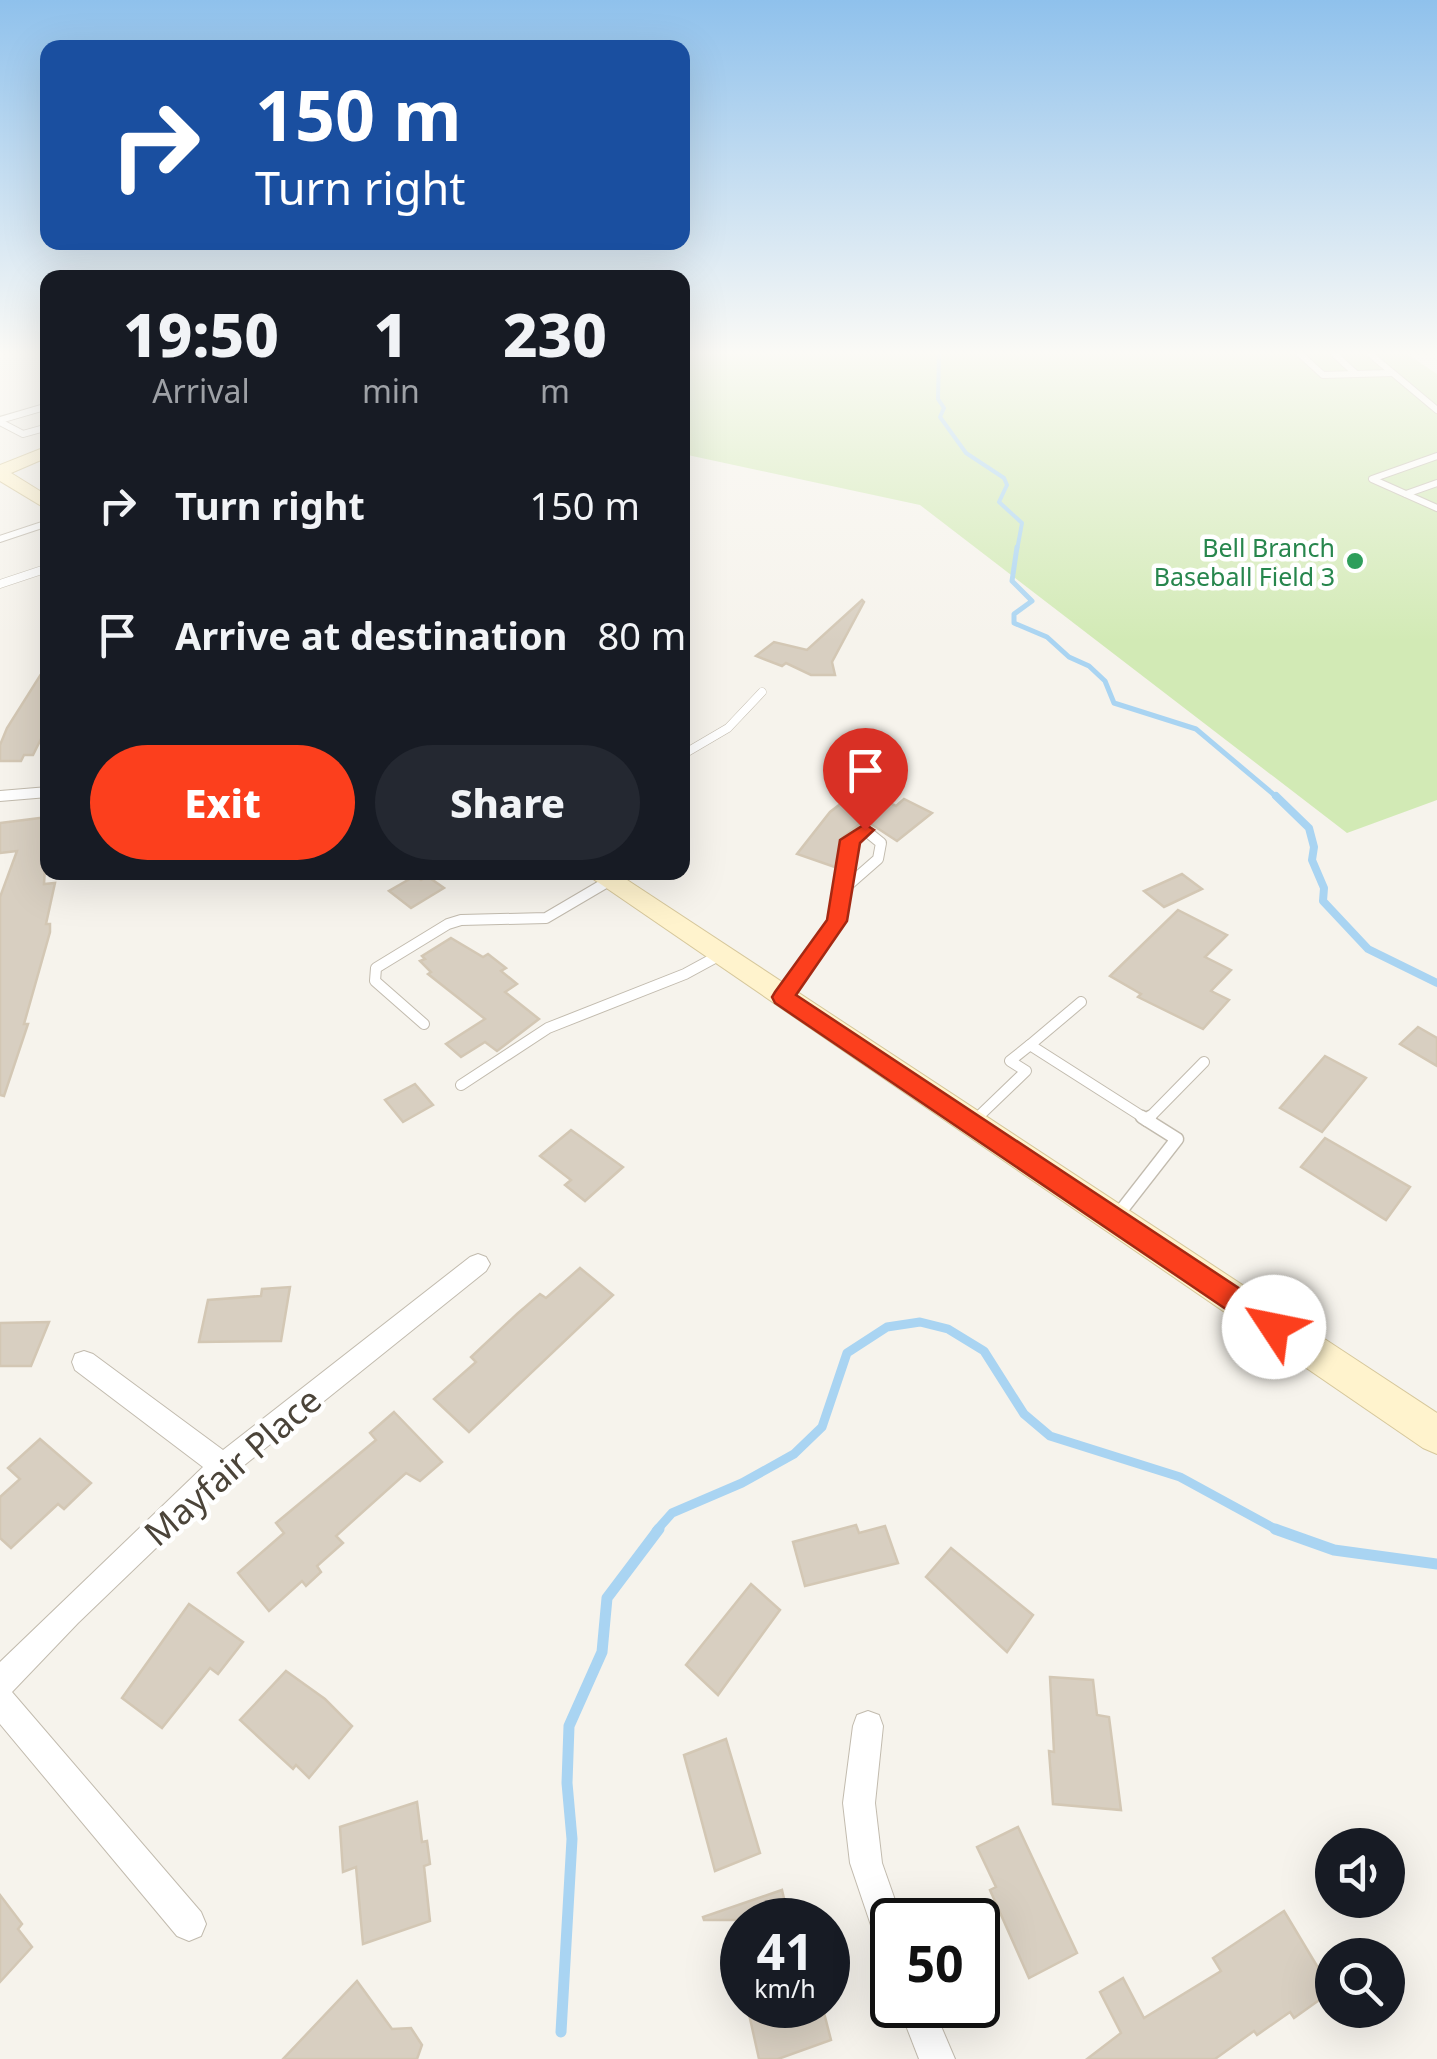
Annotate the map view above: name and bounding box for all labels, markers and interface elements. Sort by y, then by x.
text: 150 m [255,66,462,162]
icon: right [90,80,220,210]
text: Turn right [255,157,466,218]
text: 19:50 [123,293,279,375]
text: 1 [374,293,408,375]
text: 230 [503,293,607,375]
text: Arrival [152,369,250,412]
text: min [362,369,420,412]
text: m [540,369,570,412]
icon: right [90,478,145,533]
text: Turn right [175,479,365,531]
text: 150 m [529,479,640,531]
place label: Bell Branch Baseball Field 3 [1154,530,1335,593]
marker: Bell Branch Baseball Field 3 [1344,550,1366,572]
icon: arrive [90,608,145,663]
text: Arrive at destination [175,609,567,661]
text: 80 m [597,609,686,661]
pin [823,728,908,831]
icon: arrive [838,743,893,798]
button: Exit [90,745,355,860]
button: Share [375,745,640,860]
position arrow [1222,1275,1326,1379]
street label: Mayfair Place [134,1376,330,1556]
map controls [1315,1828,1405,2028]
button: sound [1315,1828,1405,1918]
speed limit sign: 50 [870,1898,1000,2028]
text: 41 [756,1917,814,1985]
button: search [1315,1938,1405,2028]
text: km/h [754,1971,816,2005]

